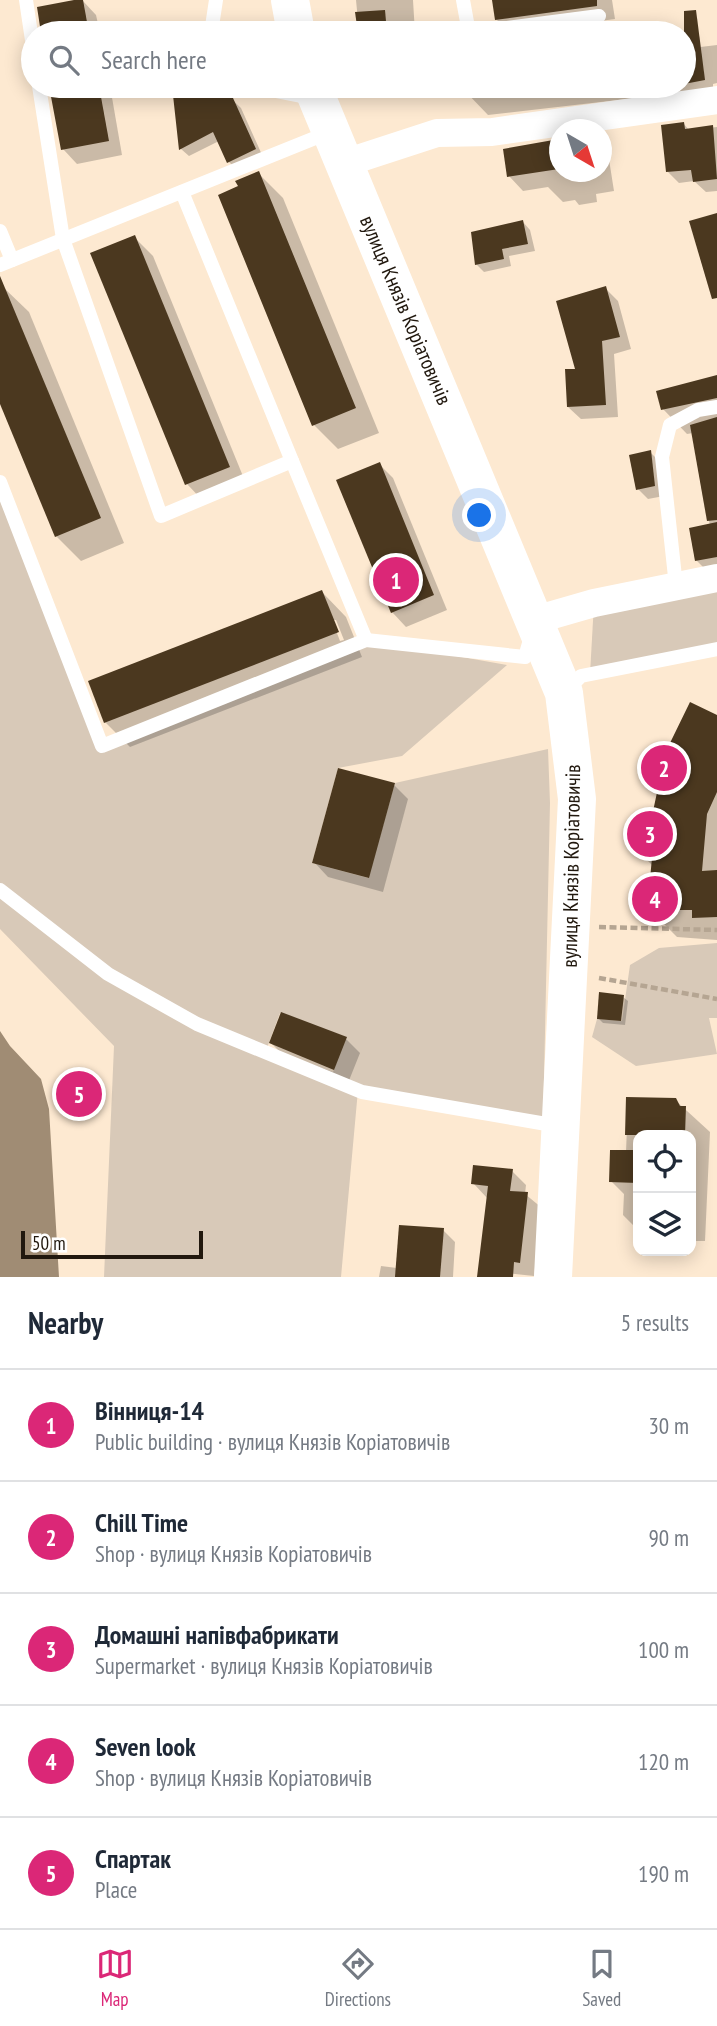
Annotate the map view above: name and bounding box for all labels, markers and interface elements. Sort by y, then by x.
search box [21,21,696,98]
icon: search [45,41,83,79]
text: Search here [101,43,207,76]
north arrow [549,119,612,182]
street label: вулиця Князів Коріатовичів [354,211,458,409]
your location [462,498,496,532]
pin: 1 [373,554,419,606]
pin: 2 [641,742,687,794]
street label: вулиця Князів Коріатовичів [556,764,586,968]
pin: 3 [627,808,673,860]
pin: 4 [632,873,678,925]
pin: 5 [56,1068,102,1120]
map controls [633,1130,696,1256]
button: locate [633,1130,696,1193]
button: layers [633,1193,696,1256]
scale bar [21,1228,203,1260]
text: 50 m [32,1231,66,1255]
text: Nearby [28,1303,103,1342]
text: 5 results [621,1308,689,1337]
text: Вінниця-14 [95,1394,204,1427]
text: 1 [46,1411,57,1440]
text: 30 m [648,1411,689,1440]
text: Public building · вулиця Князів Коріатовичів [95,1427,450,1456]
text: Chill Time [95,1506,188,1539]
text: 2 [46,1523,57,1552]
text: 90 m [648,1523,689,1552]
text: Shop · вулиця Князів Коріатовичів [95,1539,372,1568]
text: Домашні напівфабрикати [95,1618,339,1651]
text: 3 [46,1635,57,1664]
text: 100 m [638,1635,689,1664]
text: Supermarket · вулиця Князів Коріатовичів [95,1651,433,1680]
text: Seven look [95,1730,196,1763]
text: 4 [46,1747,57,1776]
text: 120 m [638,1747,689,1776]
text: Shop · вулиця Князів Коріатовичів [95,1763,372,1792]
text: Спартак [95,1842,171,1875]
text: 5 [46,1859,57,1888]
text: 190 m [638,1859,689,1888]
text: Place [95,1875,137,1904]
tab: Map [96,1945,134,2011]
tab: Directions [325,1945,391,2011]
tab: Saved [582,1945,621,2011]

